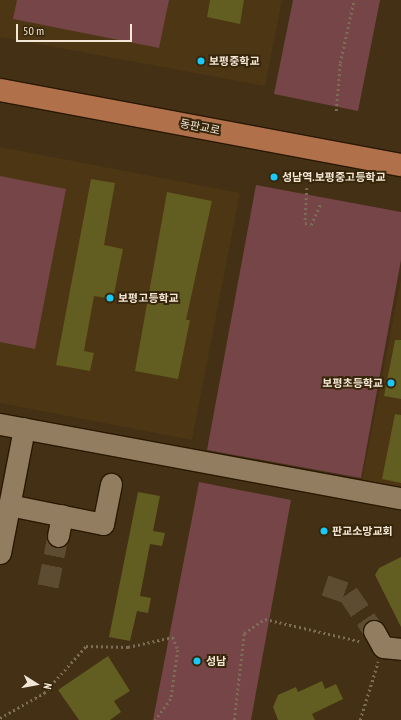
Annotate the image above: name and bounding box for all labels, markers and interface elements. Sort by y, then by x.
scale bar [18,16,134,42]
text: 50 m [23,23,44,38]
place label: 보평중학교 [209,54,260,68]
marker: 보평중학교 [196,56,206,66]
street label: 동판교로 [179,117,221,137]
place label: 성남역.보평중고등학교 [282,170,386,184]
marker: 성남역.보평중고등학교 [269,172,279,182]
place label: 보평고등학교 [118,291,179,305]
marker: 보평고등학교 [105,293,115,303]
place label: 보평초등학교 [322,376,383,390]
marker: 보평초등학교 [386,378,396,388]
place label: 판교소망교회 [332,524,393,538]
marker: 판교소망교회 [319,526,329,536]
place label: 성남 [206,654,226,668]
marker: 성남 [191,655,203,667]
north arrow [16,664,56,704]
text: N [40,682,55,691]

